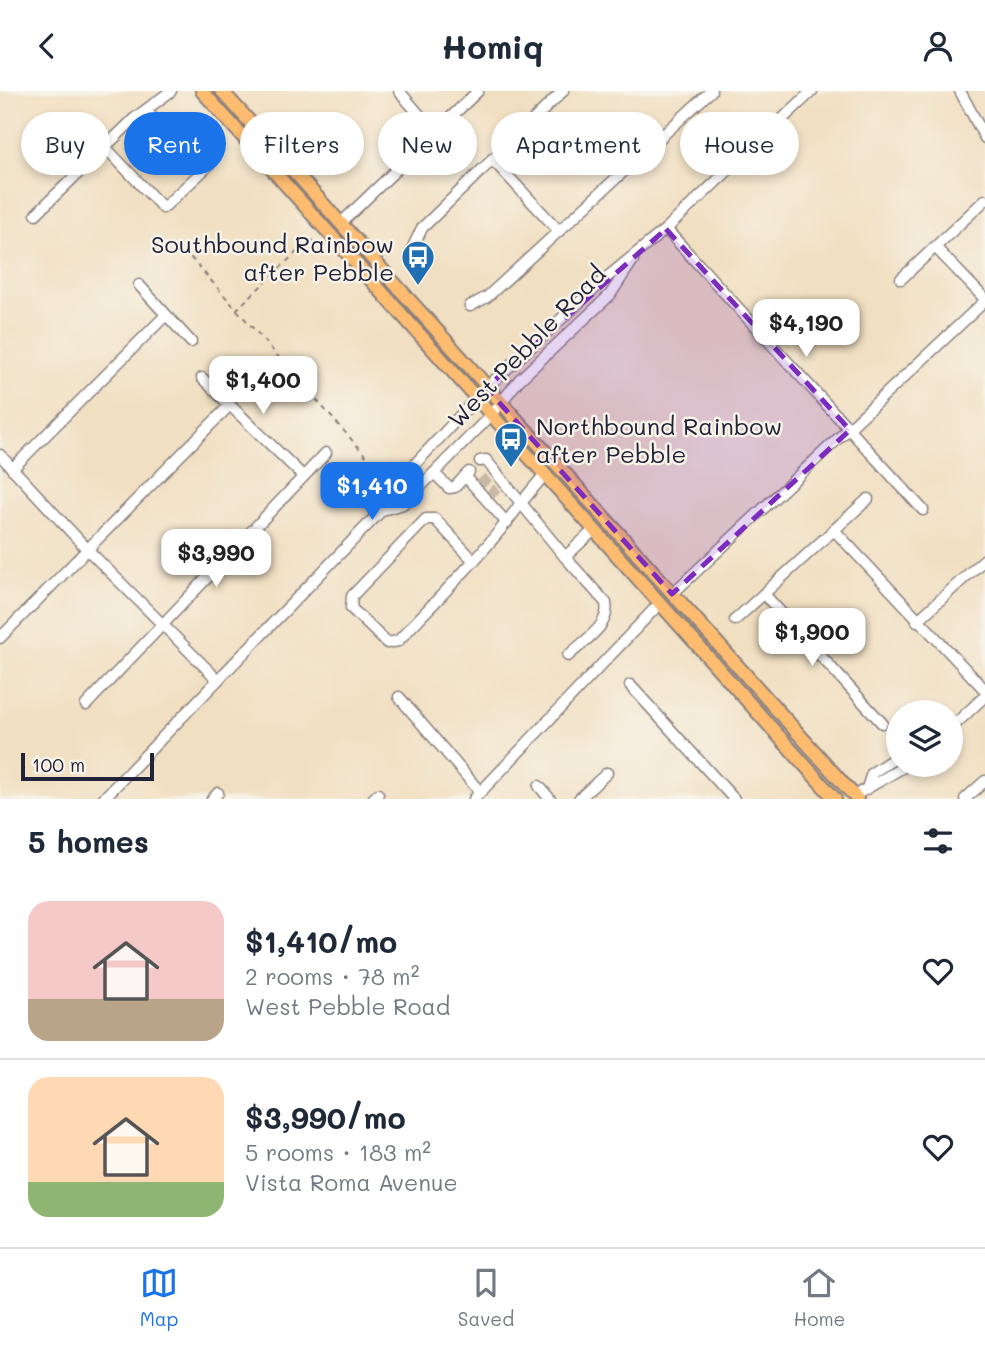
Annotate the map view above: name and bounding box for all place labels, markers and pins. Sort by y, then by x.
place label: Southbound Rainbow after Pebble [151,228,394,287]
bus stop icon: Southbound Rainbow after Pebble [399,238,437,287]
pin: $4,190 [749,299,863,359]
pin: $1,400 [206,357,320,416]
place label: Northbound Rainbow after Pebble [536,410,782,469]
bus stop icon: Northbound Rainbow after Pebble [492,420,530,469]
pin: $1,410 [315,463,429,522]
pin: $3,990 [159,529,273,589]
pin: $1,900 [755,609,869,668]

